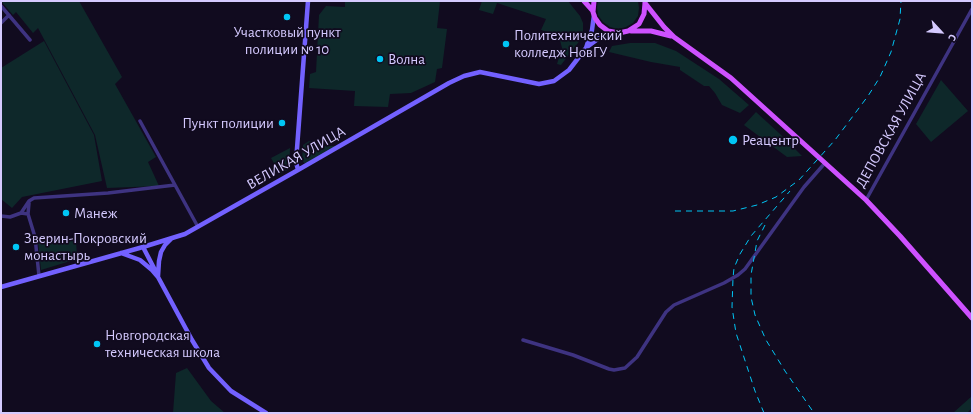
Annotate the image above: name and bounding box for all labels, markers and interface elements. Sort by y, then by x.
marker: Участковый пункт полиции № 10 [282,12,292,22]
north arrow [921,12,961,52]
place label: Участковый пункт полиции № 10 [233,23,341,58]
place label: Политехнический колледж НовГУ [514,26,622,61]
text: С [946,32,959,43]
marker: Политехнический колледж НовГУ [501,39,511,49]
place label: Волна [388,50,425,68]
marker: Волна [375,54,385,64]
street label: ДЕПОВСКАЯ УЛИЦА [852,69,930,191]
place label: Пункт полиции [182,114,274,132]
marker: Пункт полиции [277,118,287,128]
street label: ВЕЛИКАЯ УЛИЦА [243,122,349,194]
place label: Реацентр [742,131,799,149]
marker: Реацентр [727,134,739,146]
place label: Манеж [74,204,117,222]
marker: Манеж [61,208,71,218]
place label: Зверин-Покровский монастырь [24,229,147,264]
marker: Зверин-Покровский монастырь [11,242,21,252]
place label: Новгородская техническая школа [105,326,220,361]
marker: Новгородская техническая школа [92,339,102,349]

